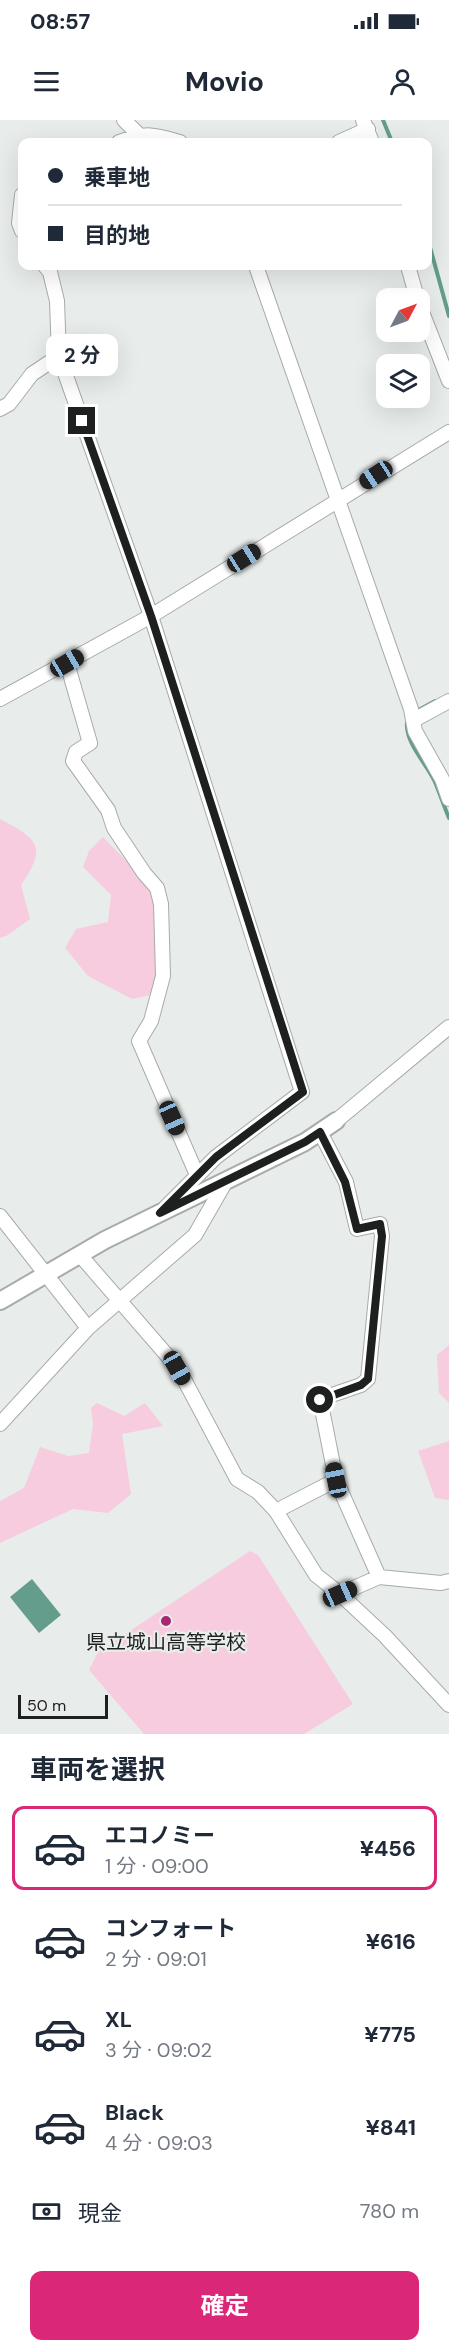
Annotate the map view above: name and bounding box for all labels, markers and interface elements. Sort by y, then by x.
text: 08:57 [30,7,90,36]
text: Movio [185,64,264,99]
icon: menu [30,65,63,98]
icon: person [386,65,419,98]
text: 乗車地 [84,163,150,192]
text: 目的地 [84,221,150,250]
north arrow [376,288,430,342]
map controls [376,288,430,408]
callout: 2 分 [46,334,118,376]
text: 2 分 [64,342,100,368]
button: layers [376,354,430,408]
route end [68,407,95,434]
car [356,458,396,492]
car [224,541,264,575]
car [47,646,87,680]
car [156,1098,188,1138]
car [160,1348,194,1388]
route start [306,1386,333,1413]
car [324,1461,348,1499]
car [320,1578,360,1610]
marker: 県立城山高等学校 [159,1614,173,1628]
place label: 県立城山高等学校 [86,1629,246,1655]
scale bar [18,1692,108,1720]
text: 50 m [27,1695,66,1716]
text: 車両を選択 [30,1752,165,1787]
icon: car [33,1821,87,1875]
text: エコノミー [105,1821,215,1850]
text: ¥456 [360,1834,416,1863]
text: 1 分 · 09:00 [105,1853,209,1879]
icon: car [33,1914,87,1968]
text: コンフォート [105,1914,236,1943]
text: ¥616 [366,1927,416,1956]
text: 2 分 · 09:01 [105,1946,207,1972]
text: XL [105,2005,132,2034]
icon: car [33,2007,87,2061]
text: ¥775 [364,2020,416,2049]
text: 3 分 · 09:02 [105,2037,212,2063]
text: Black [105,2098,164,2127]
icon: car [33,2100,87,2154]
text: ¥841 [365,2113,416,2142]
text: 4 分 · 09:03 [105,2130,213,2156]
icon: cash [30,2195,63,2228]
text: 780 m [360,2198,419,2224]
text: 現金 [78,2199,122,2228]
button: 確定 [30,2271,419,2340]

